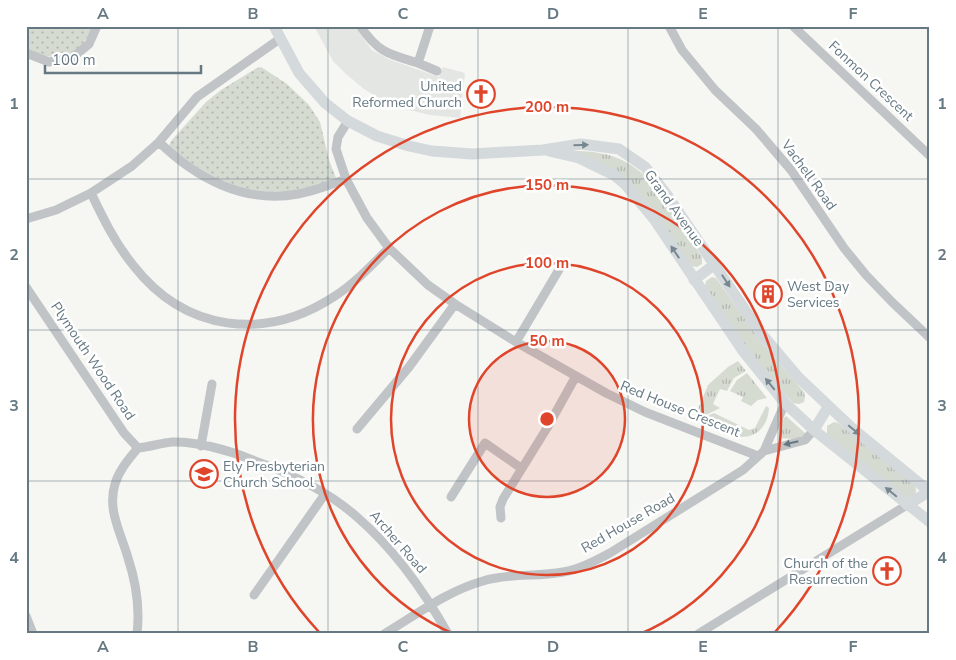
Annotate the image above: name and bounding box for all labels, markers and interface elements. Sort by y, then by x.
text: A [97,3,109,25]
text: B [247,3,259,25]
text: C [398,3,409,25]
text: D [547,3,559,25]
text: E [698,3,708,25]
text: F [849,3,858,25]
street label: Fonmon Crescent [824,37,918,125]
scale bar [45,42,201,74]
text: 100 m [52,50,96,70]
place label: United Reformed Church [352,77,462,112]
church icon: United Reformed Church [466,79,496,109]
text: 1 [9,93,19,115]
text: 1 [937,93,947,115]
text: 200 m [525,97,569,117]
street label: Vachell Road [776,135,841,214]
one-way arrow [573,141,589,149]
street label: Grand Avenue [640,166,708,250]
text: 150 m [525,175,569,195]
text: 2 [9,244,19,266]
text: 2 [937,244,947,266]
one-way arrow [671,246,680,259]
text: 100 m [525,253,569,273]
one-way arrow [721,274,731,287]
place label: West Day Services [787,277,850,312]
building icon: West Day Services [753,279,783,309]
street label: Plymouth Wood Road [46,298,140,424]
text: 50 m [529,331,565,351]
street label: Red House Crescent [617,376,743,442]
one-way arrow [765,378,776,391]
text: 3 [9,395,19,417]
text: 3 [937,395,947,417]
centre of rings [538,410,556,428]
one-way arrow [847,424,860,435]
one-way arrow [784,439,799,447]
place label: Ely Presbyterian Church School [223,457,325,492]
school or university icon: Ely Presbyterian Church School [189,459,219,489]
one-way arrow [885,487,898,498]
street label: Red House Road [578,489,678,557]
street label: Archer Road [365,506,431,578]
text: 4 [9,547,19,569]
text: 4 [937,547,947,569]
place label: Church of the Resurrection [784,554,868,589]
church icon: Church of the Resurrection [872,556,902,586]
text: A [97,636,109,658]
text: B [247,636,259,658]
text: C [398,636,409,658]
text: D [547,636,559,658]
text: E [698,636,708,658]
text: F [849,636,858,658]

